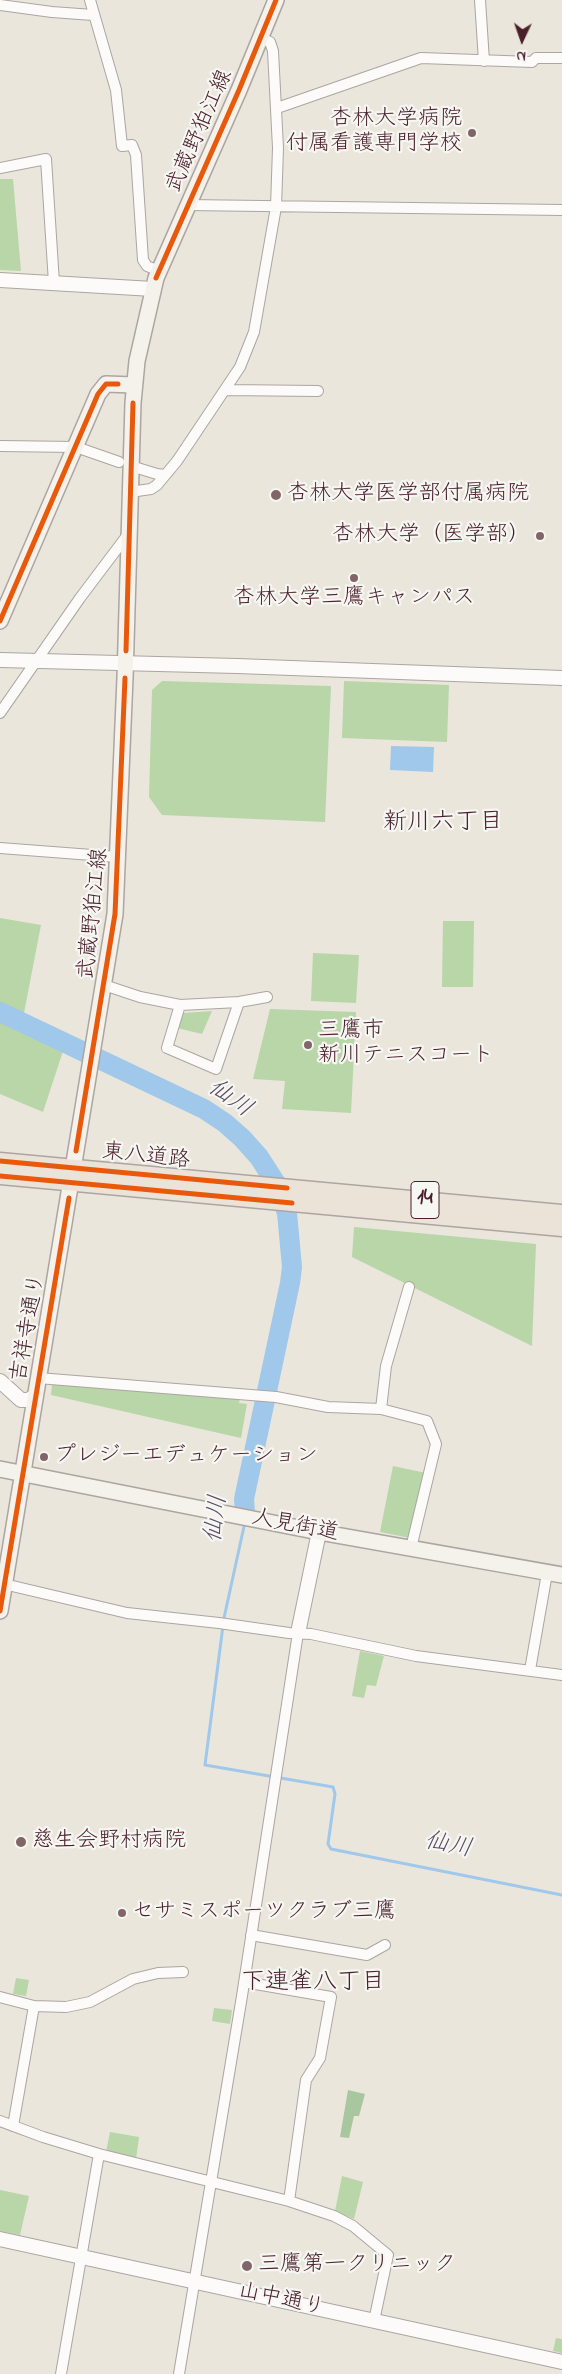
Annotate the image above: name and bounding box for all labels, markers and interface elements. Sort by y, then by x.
north arrow [497,15,547,65]
text: N [516,45,526,66]
street label: 武蔵野狛江線 [162,66,240,198]
place label: 杏林大学病院 付属看護専門学校 [286,107,462,158]
marker: 杏林大学病院 付属看護専門学校 [466,127,478,139]
place label: 杏林大学医学部付属病院 [287,482,529,508]
marker: 杏林大学医学部付属病院 [269,488,283,502]
place label: 杏林大学（医学部） [332,523,530,549]
marker: 杏林大学（医学部） [534,530,546,542]
marker: 杏林大学三鷹キャンパス [348,572,360,584]
place label: 杏林大学三鷹キャンパス [233,586,475,612]
district label: 新川六丁目 [383,810,503,838]
street label: 武蔵野狛江線 [75,847,115,981]
place label: 三鷹市 新川テニスコート [318,1019,494,1070]
marker: 三鷹市 新川テニスコート [302,1039,314,1051]
water label: 仙川 [201,1074,257,1126]
street label: 東八道路 [101,1140,191,1176]
road number: 14 [411,1182,439,1218]
street label: 吉祥寺通り [7,1272,53,1384]
place label: プレジーエデュケーション [54,1444,318,1470]
marker: プレジーエデュケーション [38,1451,50,1463]
water label: 仙川 [201,1493,235,1545]
street label: 人見街道 [249,1506,341,1548]
water label: 仙川 [422,1828,474,1866]
place label: 慈生会野村病院 [32,1829,186,1855]
marker: 慈生会野村病院 [14,1835,28,1849]
place label: セサミスポーツクラブ三鷹 [132,1900,396,1926]
marker: セサミスポーツクラブ三鷹 [116,1907,128,1919]
district label: 下連雀八丁目 [241,1970,385,1998]
place label: 三鷹第一クリニック [258,2253,456,2279]
marker: 三鷹第一クリニック [240,2259,254,2273]
street label: 山中通り [235,2279,327,2323]

